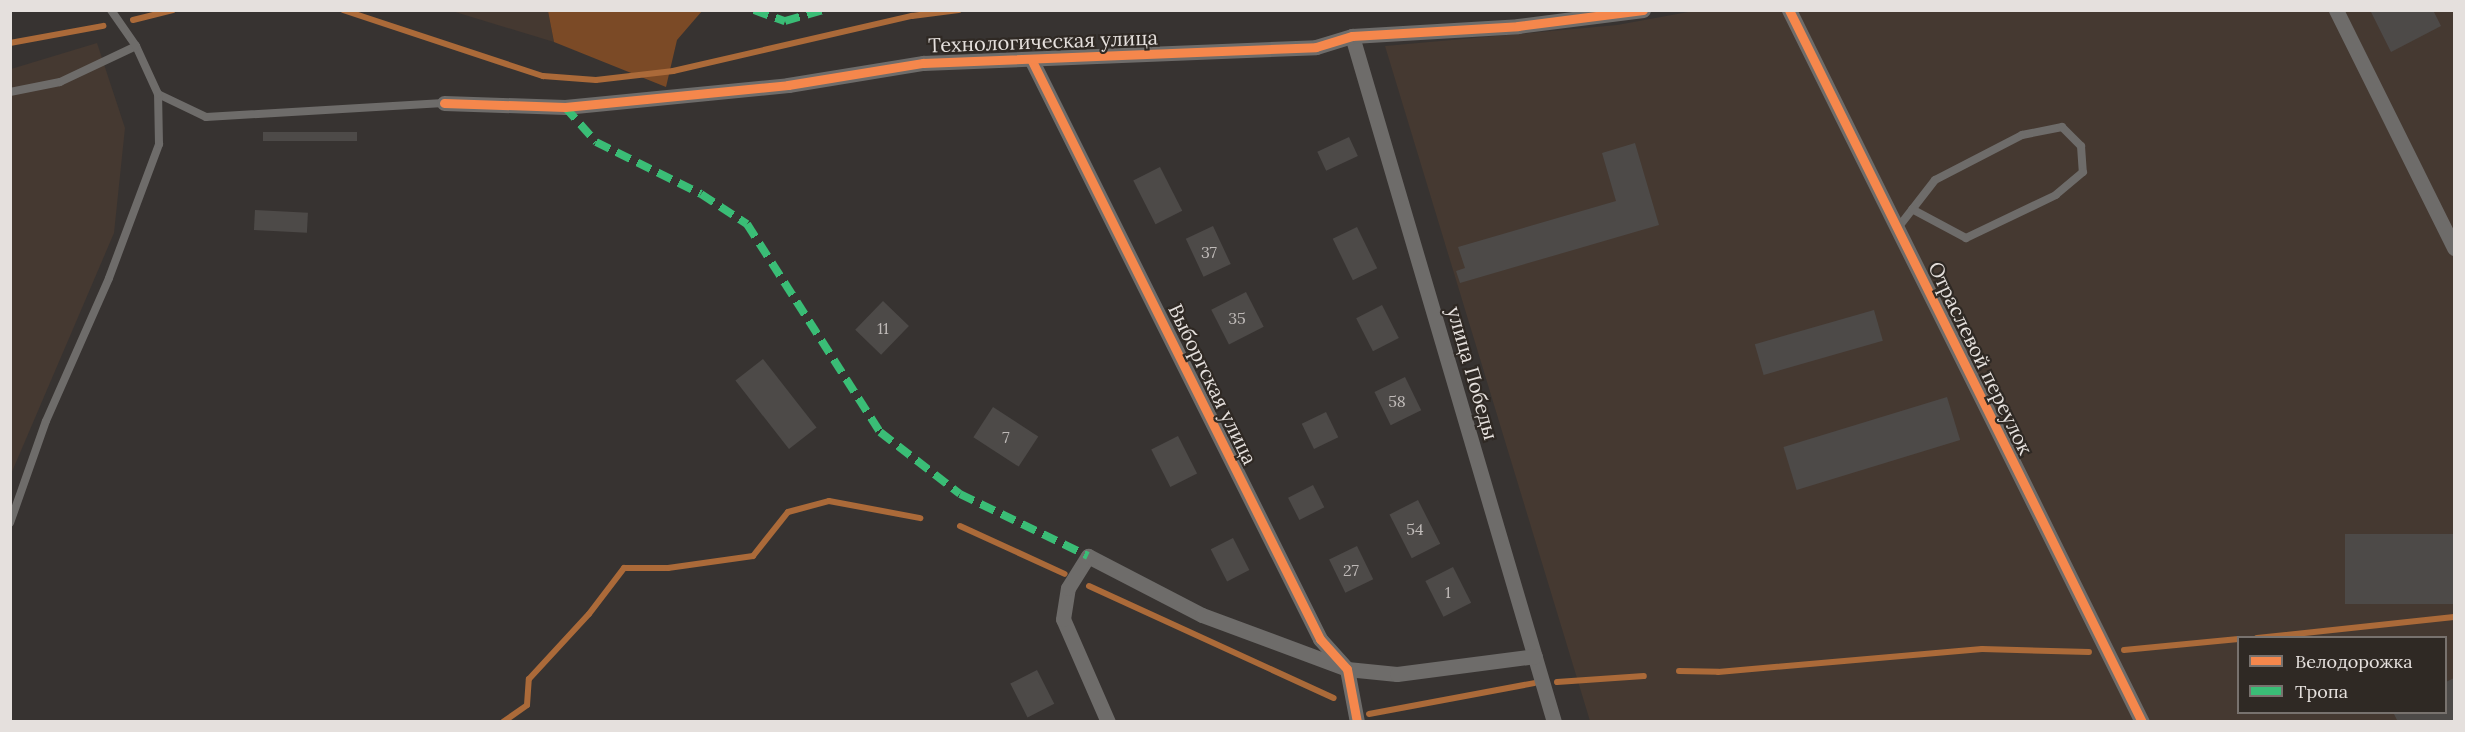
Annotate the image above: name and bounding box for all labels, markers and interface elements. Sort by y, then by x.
street label: Технологическая улица [928,25,1158,57]
house number: 37 [1201,242,1217,262]
street label: Отраслевой переулок [1924,257,2038,459]
street label: Выборгская улица [1164,300,1262,468]
street label: улица Победы [1442,304,1504,442]
house number: 35 [1228,308,1246,328]
house number: 11 [877,318,889,338]
house number: 58 [1388,391,1406,411]
house number: 7 [1002,427,1010,447]
house number: 54 [1406,519,1424,539]
house number: 27 [1343,560,1359,580]
house number: 1 [1445,582,1451,602]
legend [2237,636,2447,714]
text: Велодорожка [2295,650,2413,673]
text: Тропа [2295,680,2348,703]

